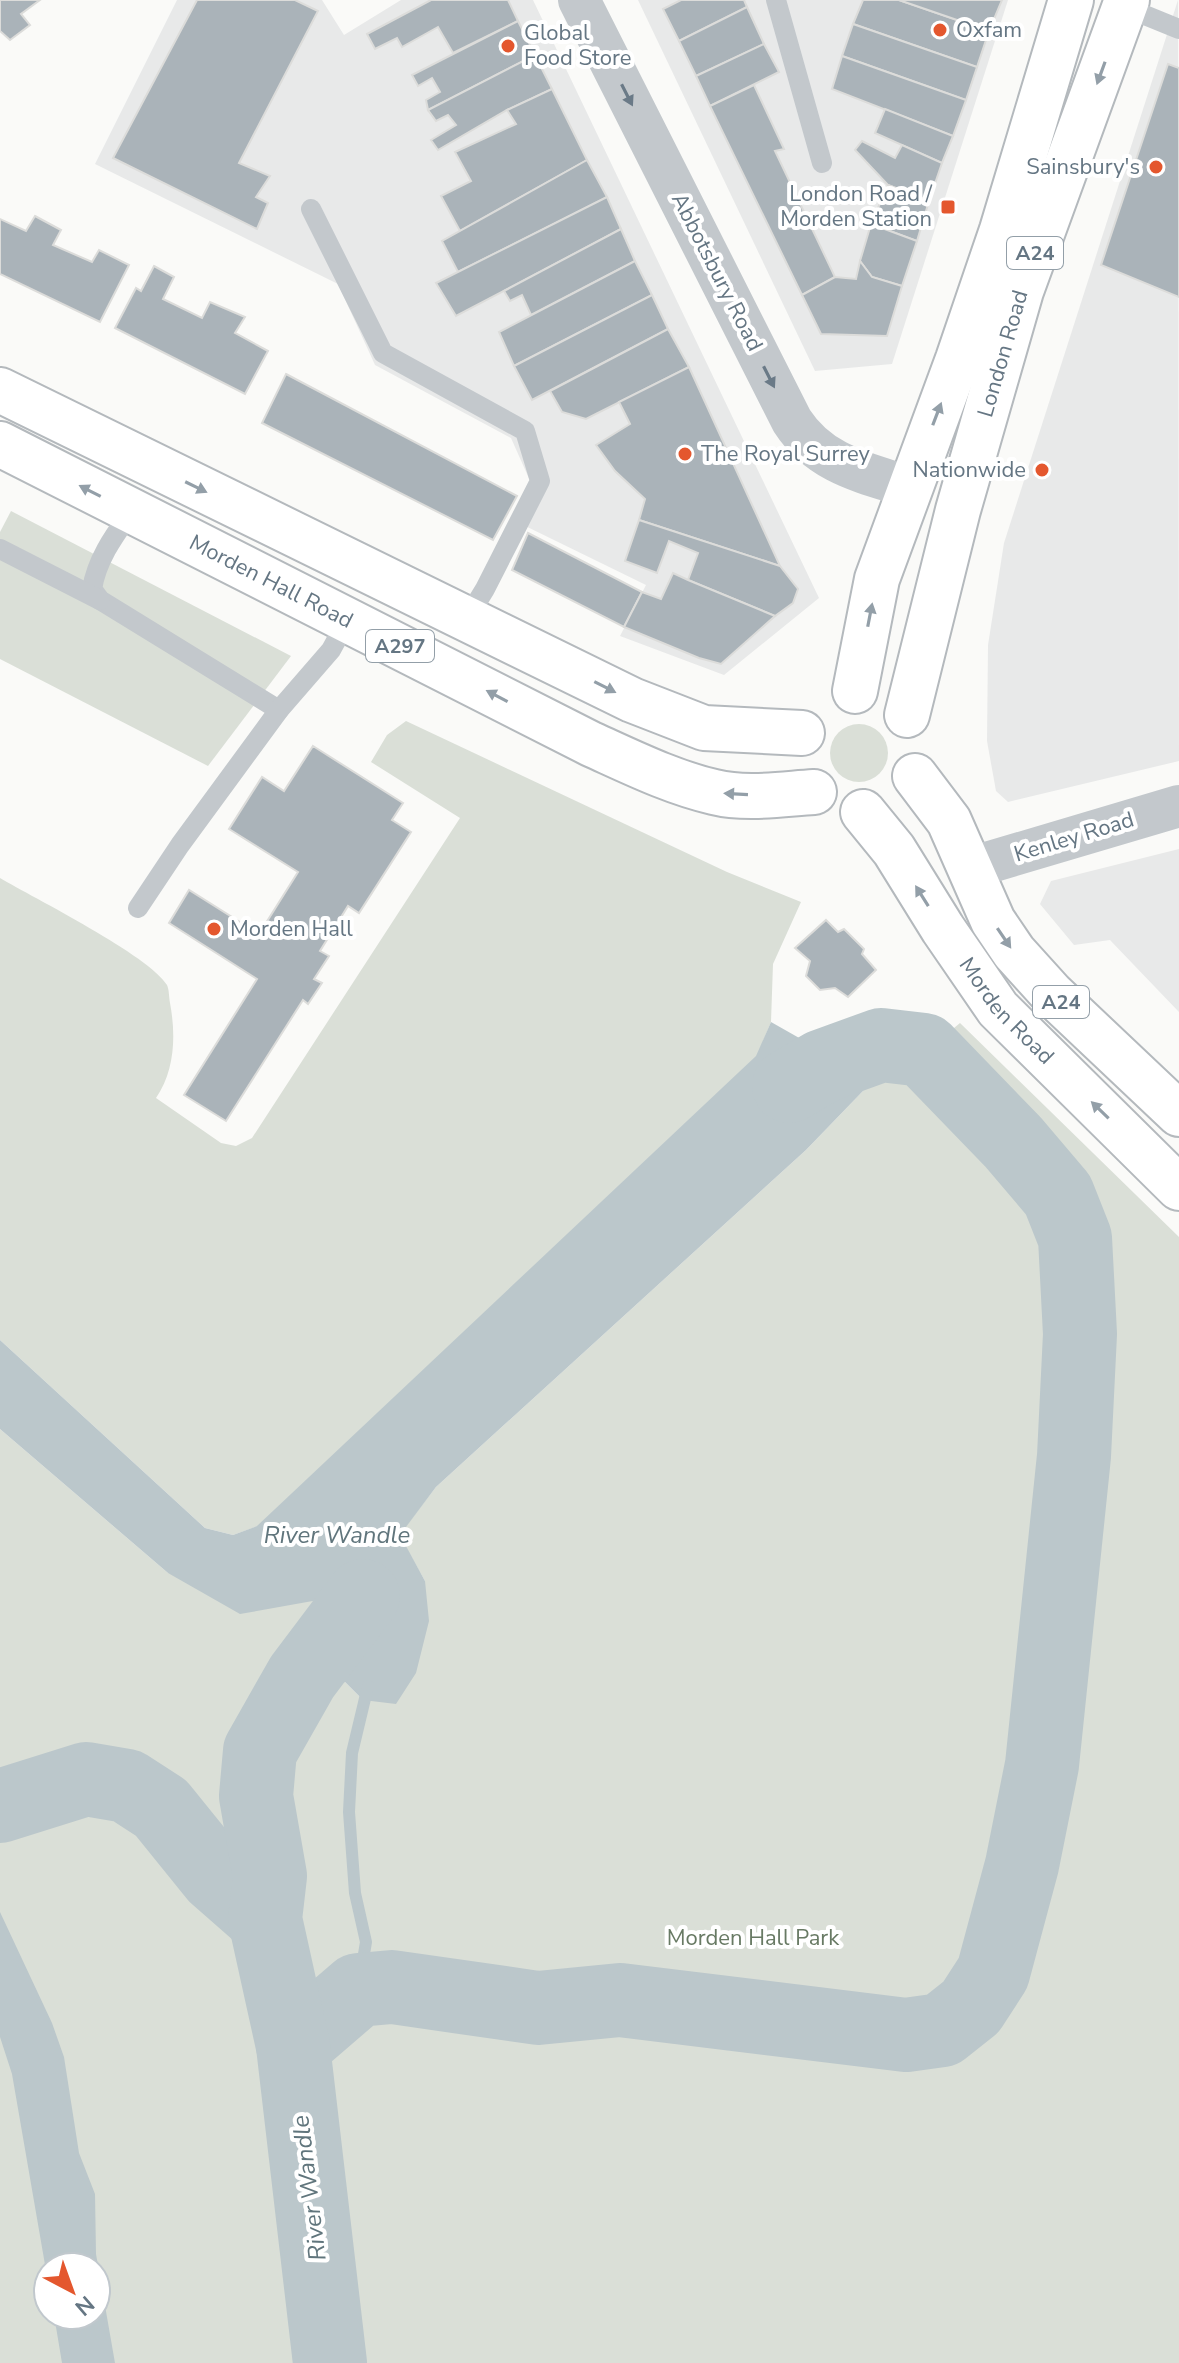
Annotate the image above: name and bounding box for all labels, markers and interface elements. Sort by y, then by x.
place label: Oxfam [956,15,1022,45]
place label: Global Food Store [524,18,631,73]
marker: Oxfam [931,21,949,39]
marker: Global Food Store [499,37,517,55]
one-way arrow [1094,62,1106,86]
one-way arrow [620,83,633,106]
place label: Sainsbury's [1026,152,1140,182]
marker: Sainsbury's [1147,158,1165,176]
place label: London Road / Morden Station [780,179,933,234]
street label: Abbotsbury Road [664,188,770,356]
marker: London Road / Morden Station [939,198,957,216]
road number: A24 [1007,237,1063,269]
street label: London Road [970,286,1036,421]
one-way arrow [763,365,776,388]
one-way arrow [931,402,944,426]
place label: The Royal Surrey [701,439,871,469]
marker: The Royal Surrey [676,445,694,463]
place label: Nationwide [913,455,1026,485]
marker: Nationwide [1033,461,1051,479]
one-way arrow [184,480,207,493]
one-way arrow [79,484,101,498]
street label: Morden Hall Road [184,528,358,636]
one-way arrow [864,602,877,627]
road number: A297 [366,630,434,662]
one-way arrow [594,680,617,693]
one-way arrow [486,690,508,704]
one-way arrow [723,787,748,800]
street label: Kenley Road [1010,805,1138,869]
one-way arrow [915,885,929,907]
place label: Morden Hall [230,914,353,944]
marker: Morden Hall [205,920,223,938]
one-way arrow [996,927,1011,949]
street label: Morden Road [952,952,1061,1071]
road number: A24 [1033,986,1089,1018]
one-way arrow [1091,1102,1110,1120]
water label: River Wandle [264,1519,410,1551]
park label: Morden Hall Park [667,1923,840,1953]
water label: River Wandle [284,2113,334,2263]
north arrow [32,2251,112,2331]
text: N [68,2289,101,2322]

